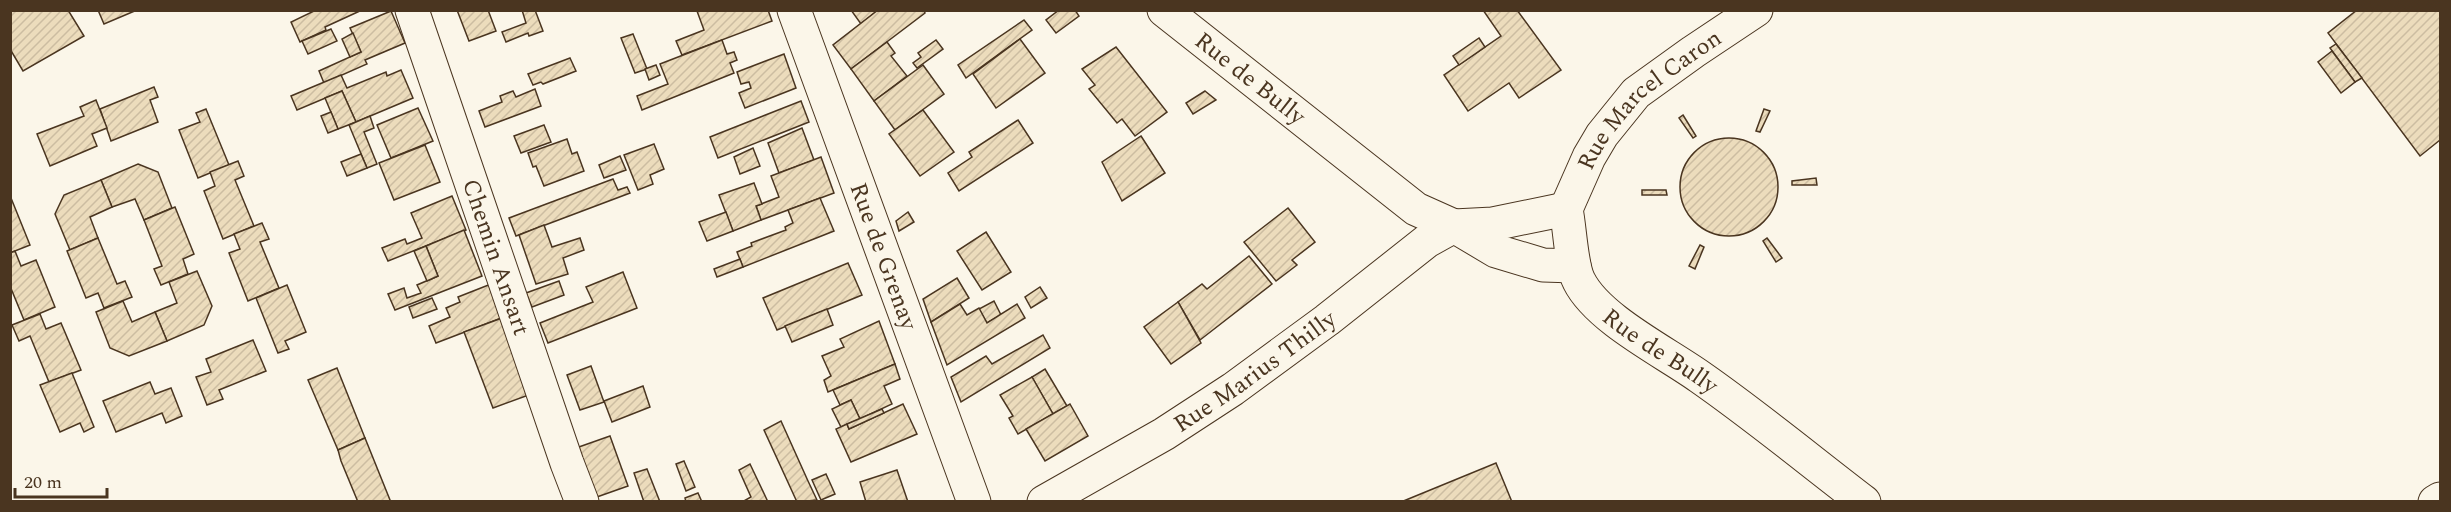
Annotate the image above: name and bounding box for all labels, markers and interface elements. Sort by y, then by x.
street label: Rue Marcel Caron [1568,21,1729,176]
street label: Rue de Bully [1186,24,1314,135]
street label: Chemin Ansart [452,174,539,340]
street label: Rue de Grenay [840,178,927,337]
street label: Rue de Bully [1594,300,1727,404]
street label: Rue Marius Thilly [1167,301,1345,442]
scale bar [15,461,106,499]
text: 20 m [24,469,62,496]

